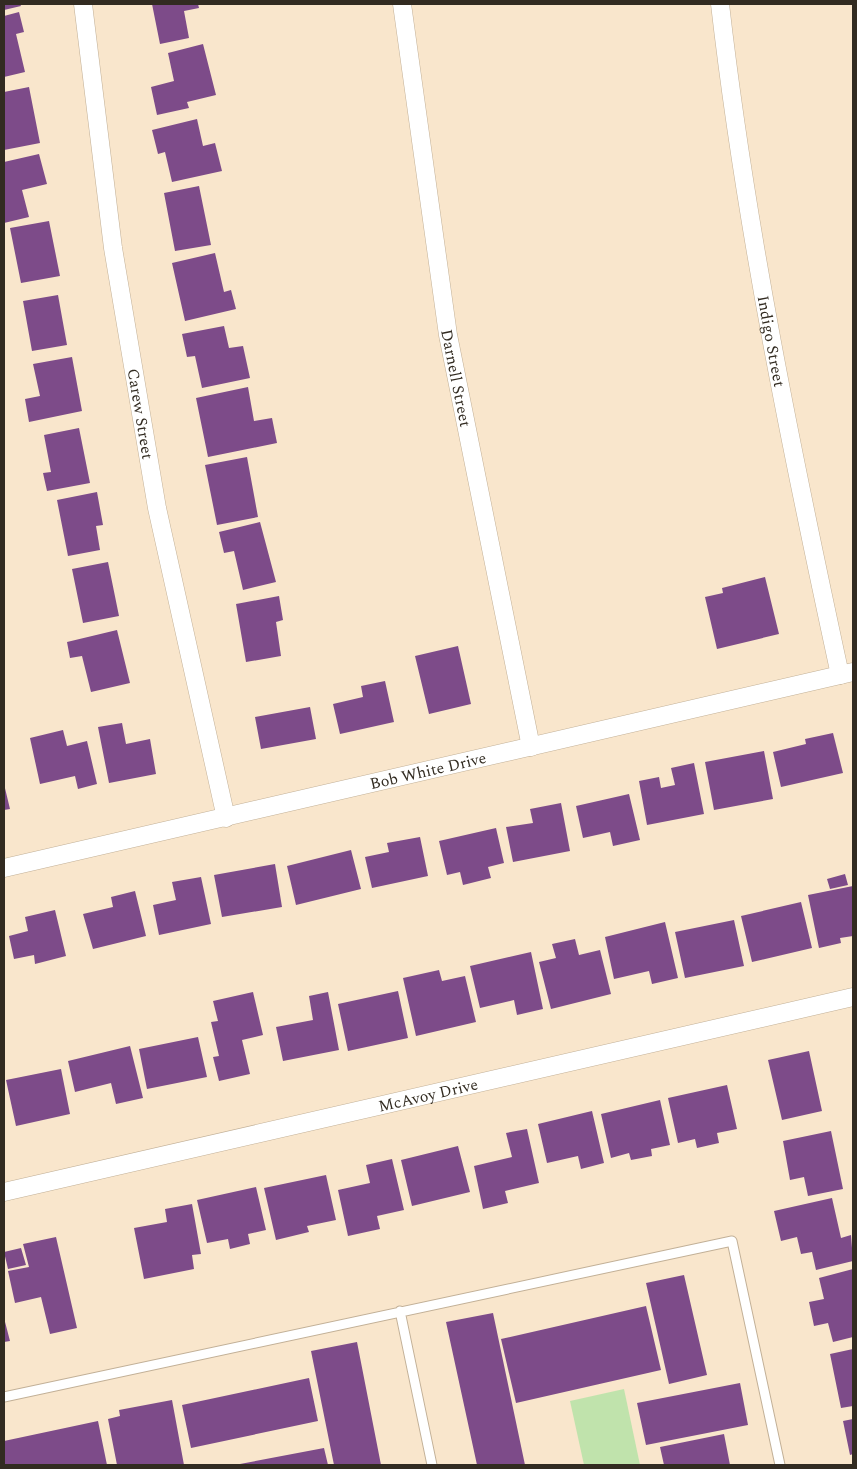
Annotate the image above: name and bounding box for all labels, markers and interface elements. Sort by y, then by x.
street label: Indigo Street [751,293,791,389]
street label: Darnell Street [434,327,477,429]
street label: Carew Street [121,367,160,461]
street label: Bob White Drive [367,746,489,796]
street label: McAvoy Drive [376,1073,480,1119]

